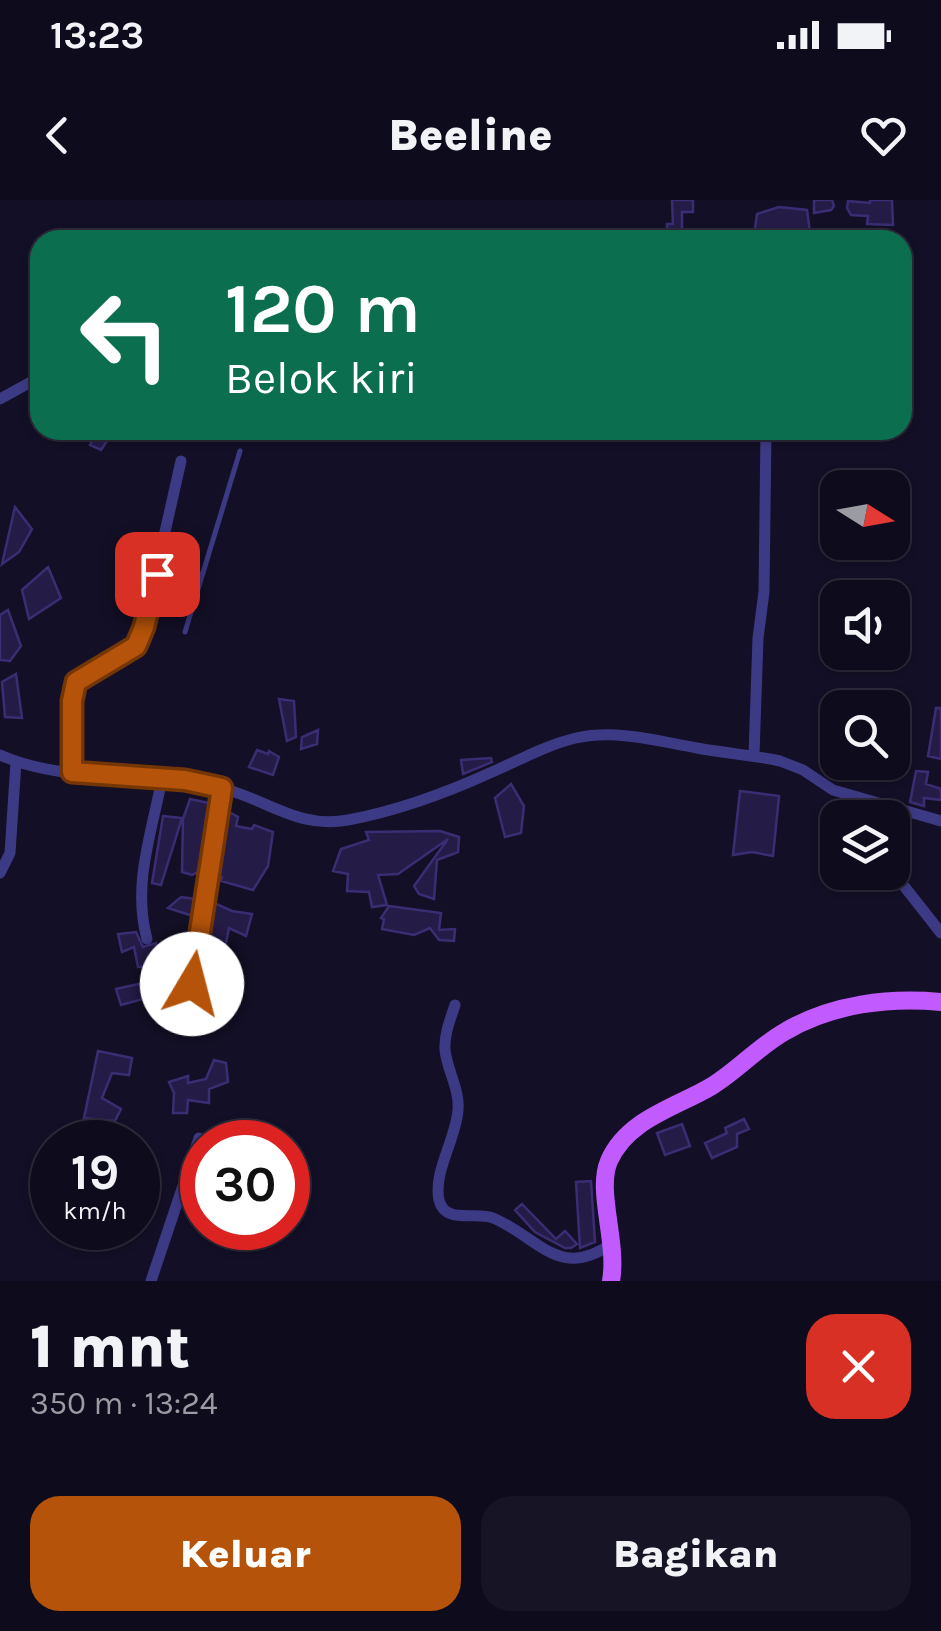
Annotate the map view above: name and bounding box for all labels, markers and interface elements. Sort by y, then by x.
text: 13:23 [50,13,144,58]
icon: back [30,108,85,163]
icon: heart [856,108,911,163]
text: Beeline [388,109,553,161]
text: 120 m [225,268,421,350]
icon: left [60,270,190,400]
text: Belok kiri [225,352,418,404]
north arrow [820,470,910,560]
map controls [820,470,910,890]
pin [115,532,200,617]
icon: arrive [130,547,185,602]
button: sound [820,580,910,670]
button: search [820,690,910,780]
button: layers [820,800,910,890]
position arrow [140,932,244,1036]
speed limit sign: 30 [180,1120,310,1250]
text: 19 [71,1143,119,1202]
text: km/h [63,1196,127,1225]
text: 1 mnt [30,1312,190,1382]
button: close [806,1314,911,1419]
text: 350 m · 13:24 [30,1385,218,1422]
button: Keluar [30,1496,461,1611]
button: Bagikan [481,1496,911,1611]

